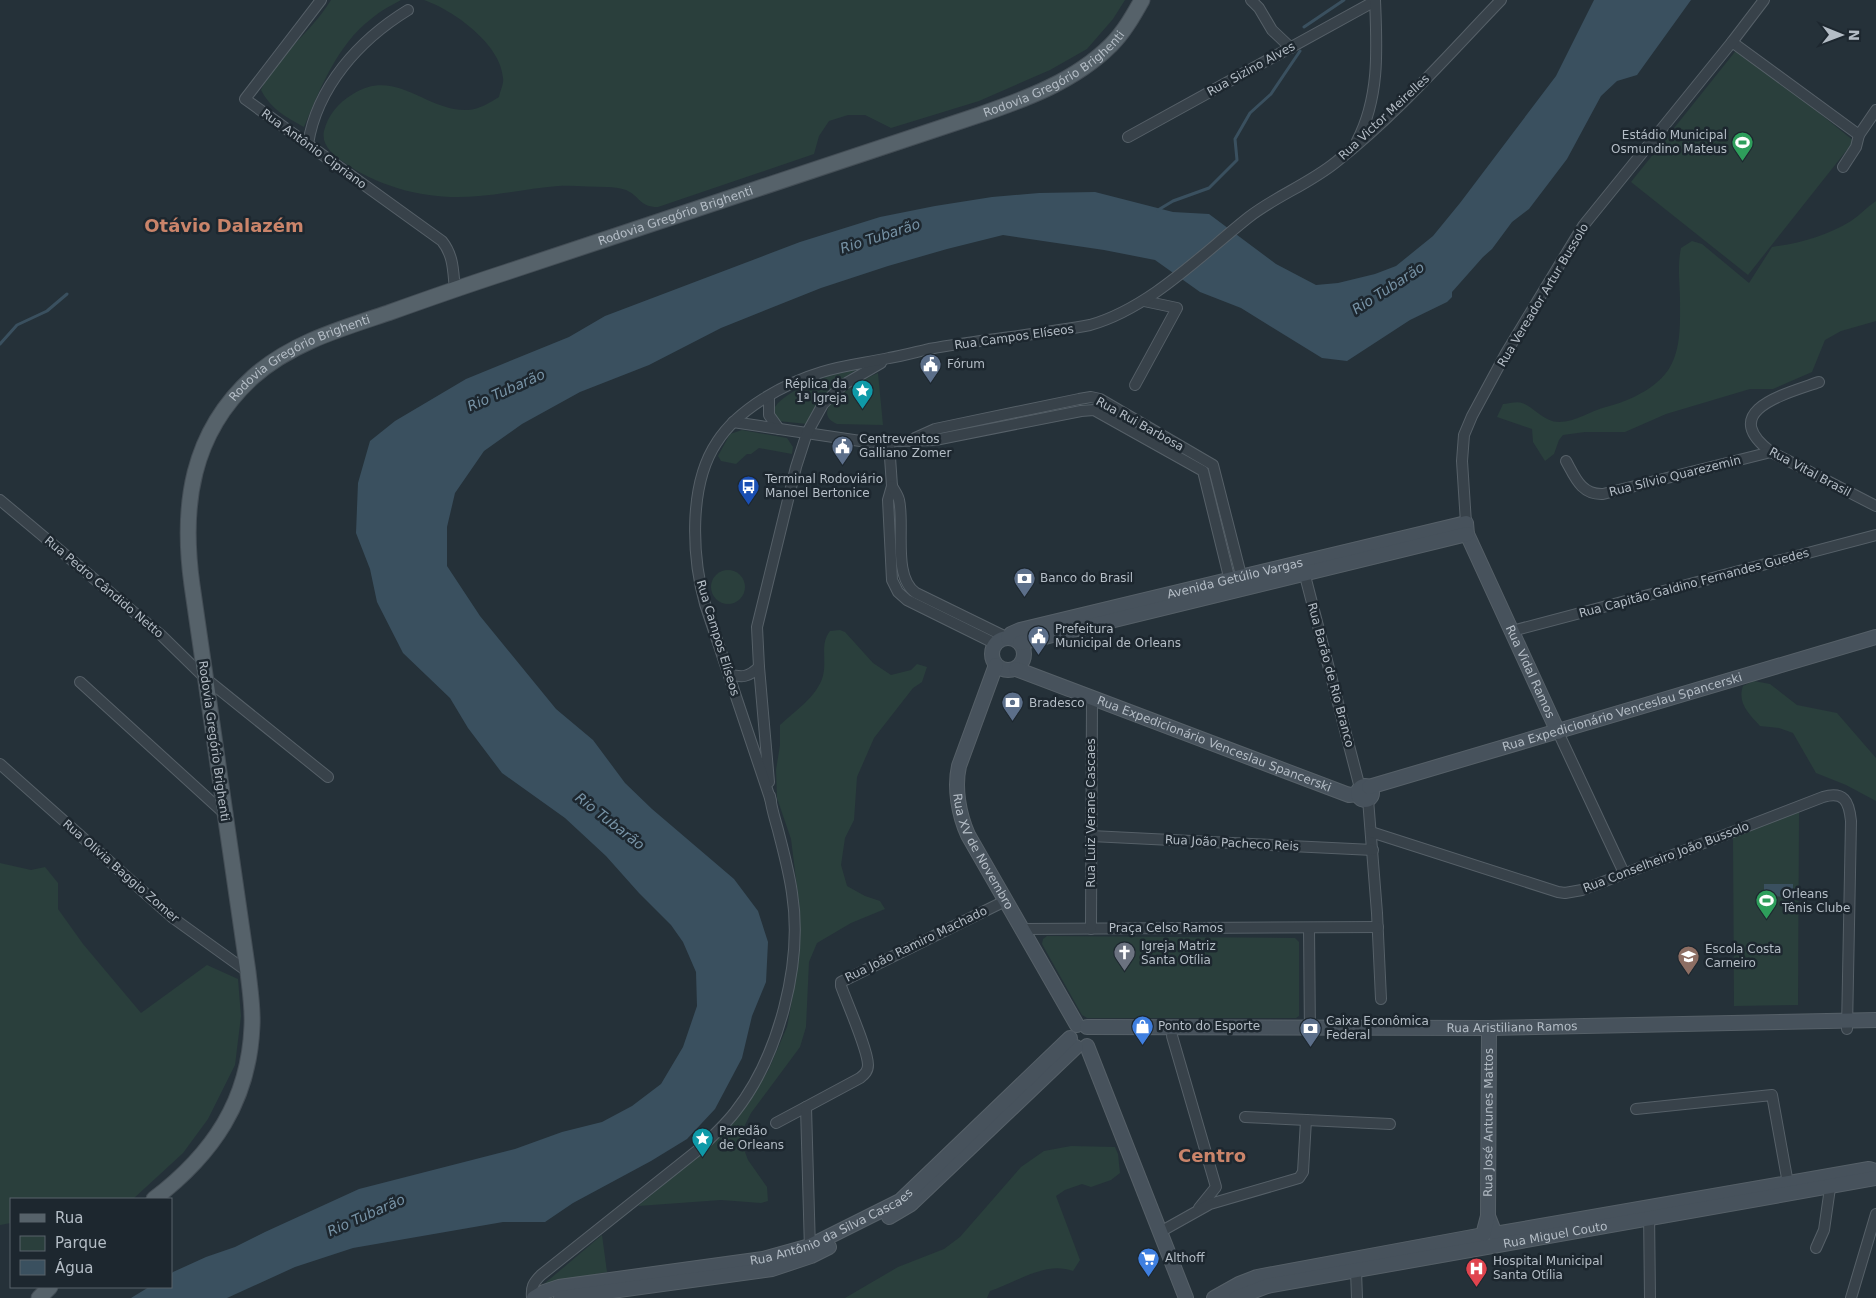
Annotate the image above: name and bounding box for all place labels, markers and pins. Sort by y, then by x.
place label: Estádio Municipal Osmundino Mateus [1611,128,1727,156]
sports icon: Estádio Municipal Osmundino Mateus [1731,130,1755,161]
public building icon: Fórum [919,352,943,383]
place label: Fórum [947,357,985,371]
place label: Réplica da 1ª Igreja [785,377,847,405]
place icon: Réplica da 1ª Igreja [851,379,875,410]
place label: Centreventos Galliano Zomer [859,432,951,460]
public building icon: Centreventos Galliano Zomer [831,434,855,465]
place label: Terminal Rodoviário Manoel Bertonice [764,472,883,500]
bus stop icon: Terminal Rodoviário Manoel Bertonice [737,474,761,505]
bank icon: Banco do Brasil [1012,566,1036,597]
place label: Banco do Brasil [1040,571,1133,585]
place label: Prefeitura Municipal de Orleans [1055,622,1181,650]
public building icon: Prefeitura Municipal de Orleans [1027,624,1051,655]
bank icon: Bradesco [1001,691,1025,722]
place label: Bradesco [1029,696,1085,710]
place label: Orleans Tênis Clube [1781,887,1850,915]
sports icon: Orleans Tênis Clube [1754,889,1778,920]
place label: Igreja Matriz Santa Otília [1141,939,1216,967]
church icon: Igreja Matriz Santa Otília [1113,941,1137,972]
place label: Escola Costa Carneiro [1705,942,1781,970]
school or university icon: Escola Costa Carneiro [1677,944,1701,975]
shop icon: Ponto do Esporte [1130,1014,1154,1045]
place label: Caixa Econômica Federal [1326,1014,1429,1042]
bank icon: Caixa Econômica Federal [1298,1016,1322,1047]
place label: Ponto do Esporte [1158,1019,1260,1033]
place label: Paredão de Orleans [719,1124,784,1152]
place icon: Paredão de Orleans [691,1126,715,1157]
supermarket icon: Althoff [1137,1246,1161,1277]
place label: Althoff [1165,1251,1205,1265]
place label: Hospital Municipal Santa Otília [1493,1254,1603,1282]
hospital icon: Hospital Municipal Santa Otília [1465,1256,1489,1287]

